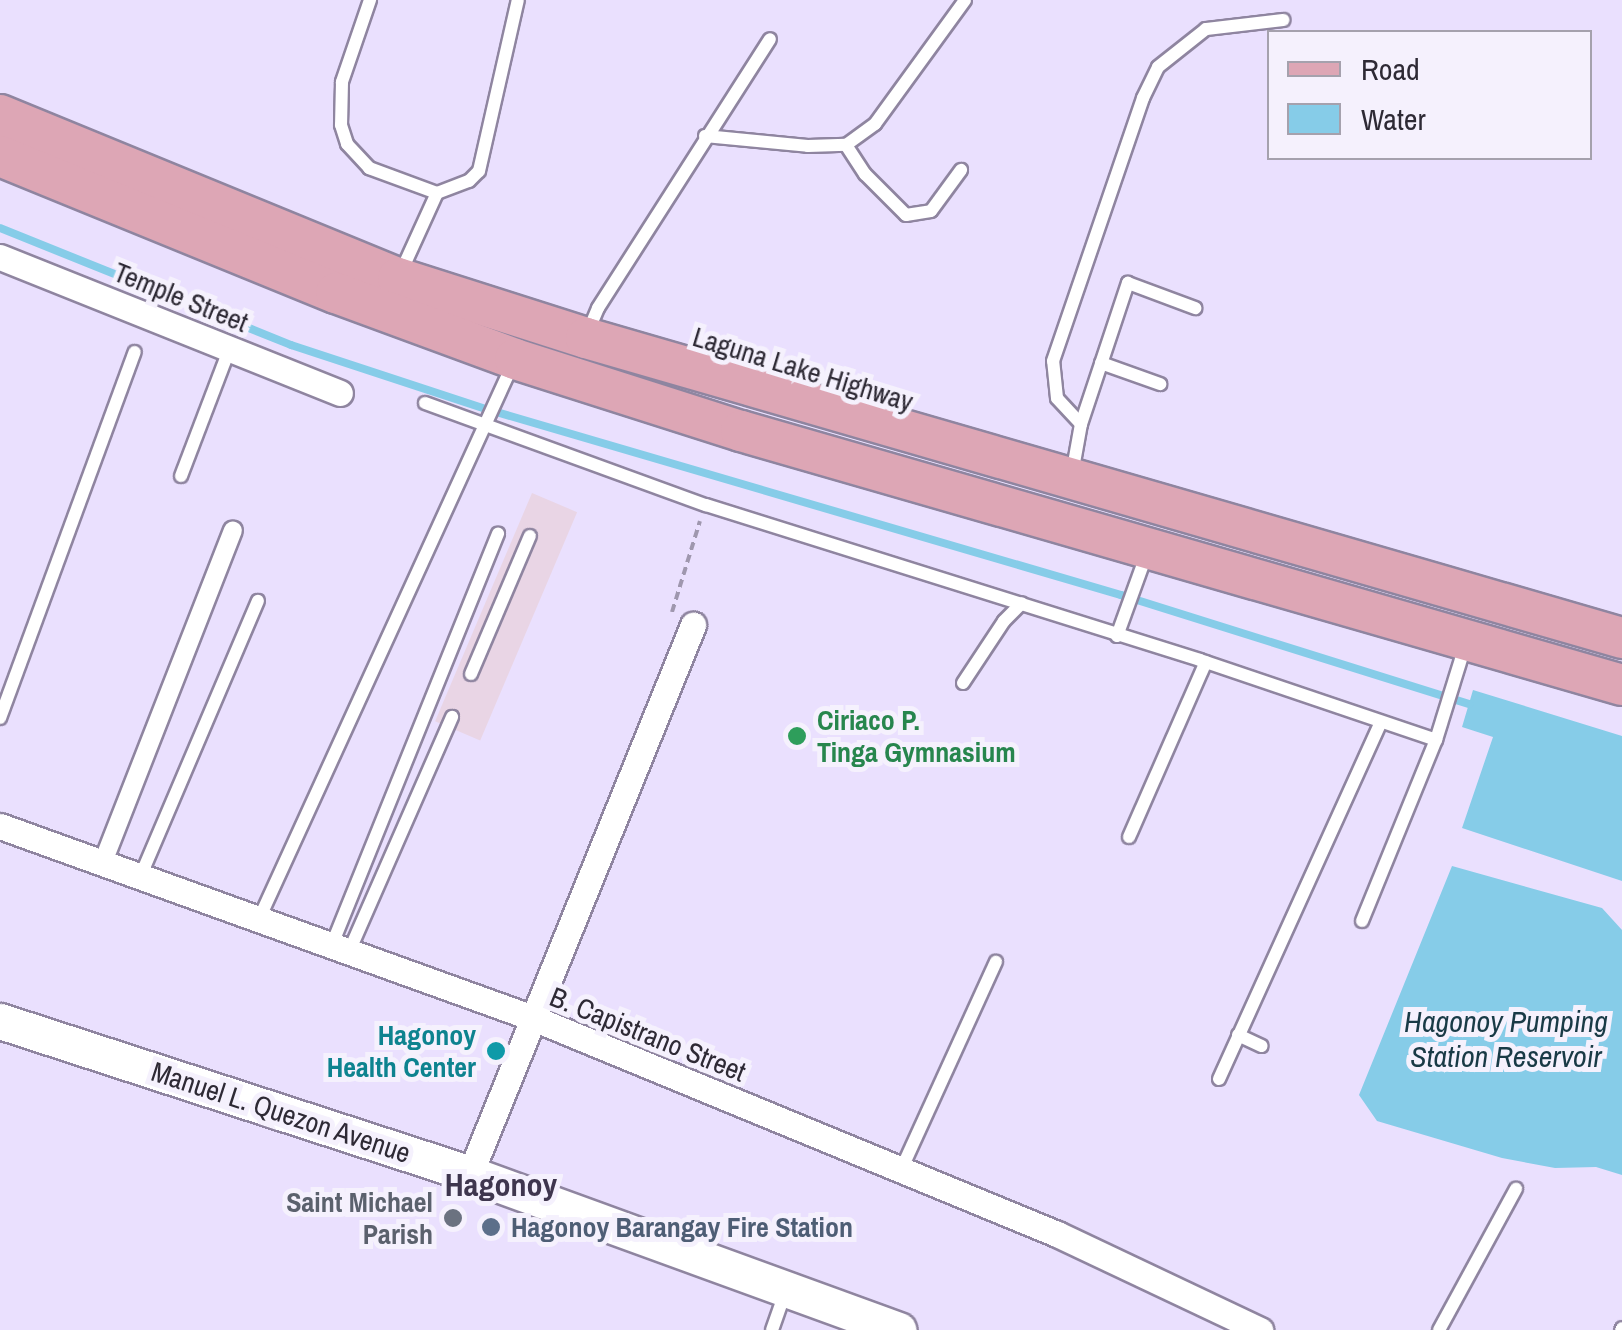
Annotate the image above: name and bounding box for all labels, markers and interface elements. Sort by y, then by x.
legend [1267,30,1592,160]
text: Road [1361,49,1420,89]
text: Water [1361,99,1426,139]
street label: Temple Street [109,255,253,339]
street label: Laguna Lake Highway [689,320,917,418]
place label: Ciriaco P. Tinga Gymnasium [817,703,1016,769]
marker: Ciriaco P. Tinga Gymnasium [786,725,808,747]
street label: B. Capistrano Street [545,979,751,1089]
water label: Hagonoy Pumping Station Reservoir [1404,1003,1608,1074]
place label: Hagonoy Health Center [327,1018,476,1084]
marker: Hagonoy Health Center [485,1040,507,1062]
street label: Manuel L. Quezon Avenue [147,1054,415,1170]
district label: Hagonoy [445,1166,557,1204]
place label: Saint Michael Parish [286,1185,433,1251]
marker: Saint Michael Parish [442,1207,464,1229]
place label: Hagonoy Barangay Fire Station [511,1210,853,1244]
marker: Hagonoy Barangay Fire Station [480,1216,502,1238]

